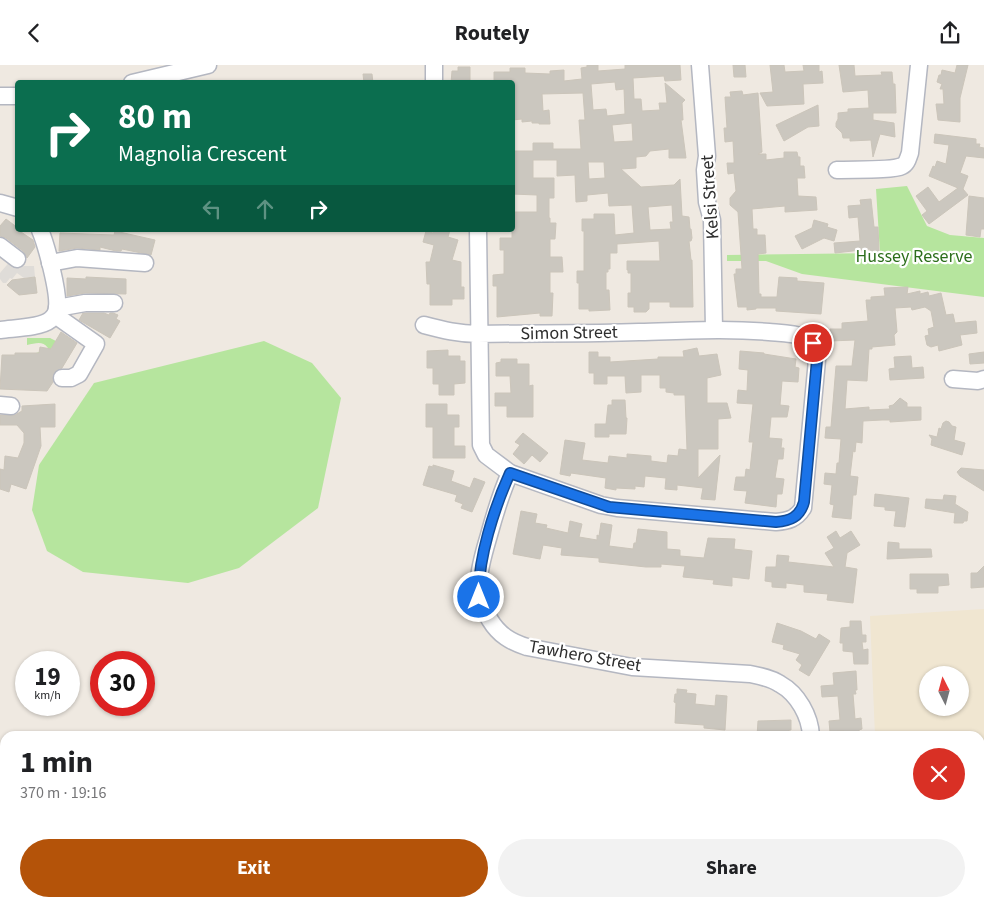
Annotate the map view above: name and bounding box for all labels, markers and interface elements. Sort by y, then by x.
text: Routely [454,17,530,49]
icon: back [20,19,48,47]
icon: share [936,19,964,47]
text: 80 m [118,92,192,142]
icon: right [35,100,100,165]
text: Magnolia Crescent [118,138,287,170]
street label: Kelsi Street [695,154,725,240]
icon: left [198,195,226,223]
icon: ahead [251,195,279,223]
icon: right [304,195,332,223]
park label: Hussey Reserve [855,244,973,269]
street label: Simon Street [520,320,618,346]
pin [792,322,834,364]
icon: arrive [799,329,827,357]
position arrow [452,570,504,622]
street label: Tawhero Street [527,634,643,678]
speed limit sign: 30 [90,651,155,716]
text: 19 [34,659,61,695]
north arrow [919,666,969,716]
map controls [919,666,969,716]
text: km/h [34,687,61,704]
text: 1 min [20,741,93,784]
button: close [913,748,965,800]
text: 370 m · 19:16 [20,782,107,804]
button: Exit [20,839,488,897]
button: Share [498,839,965,897]

